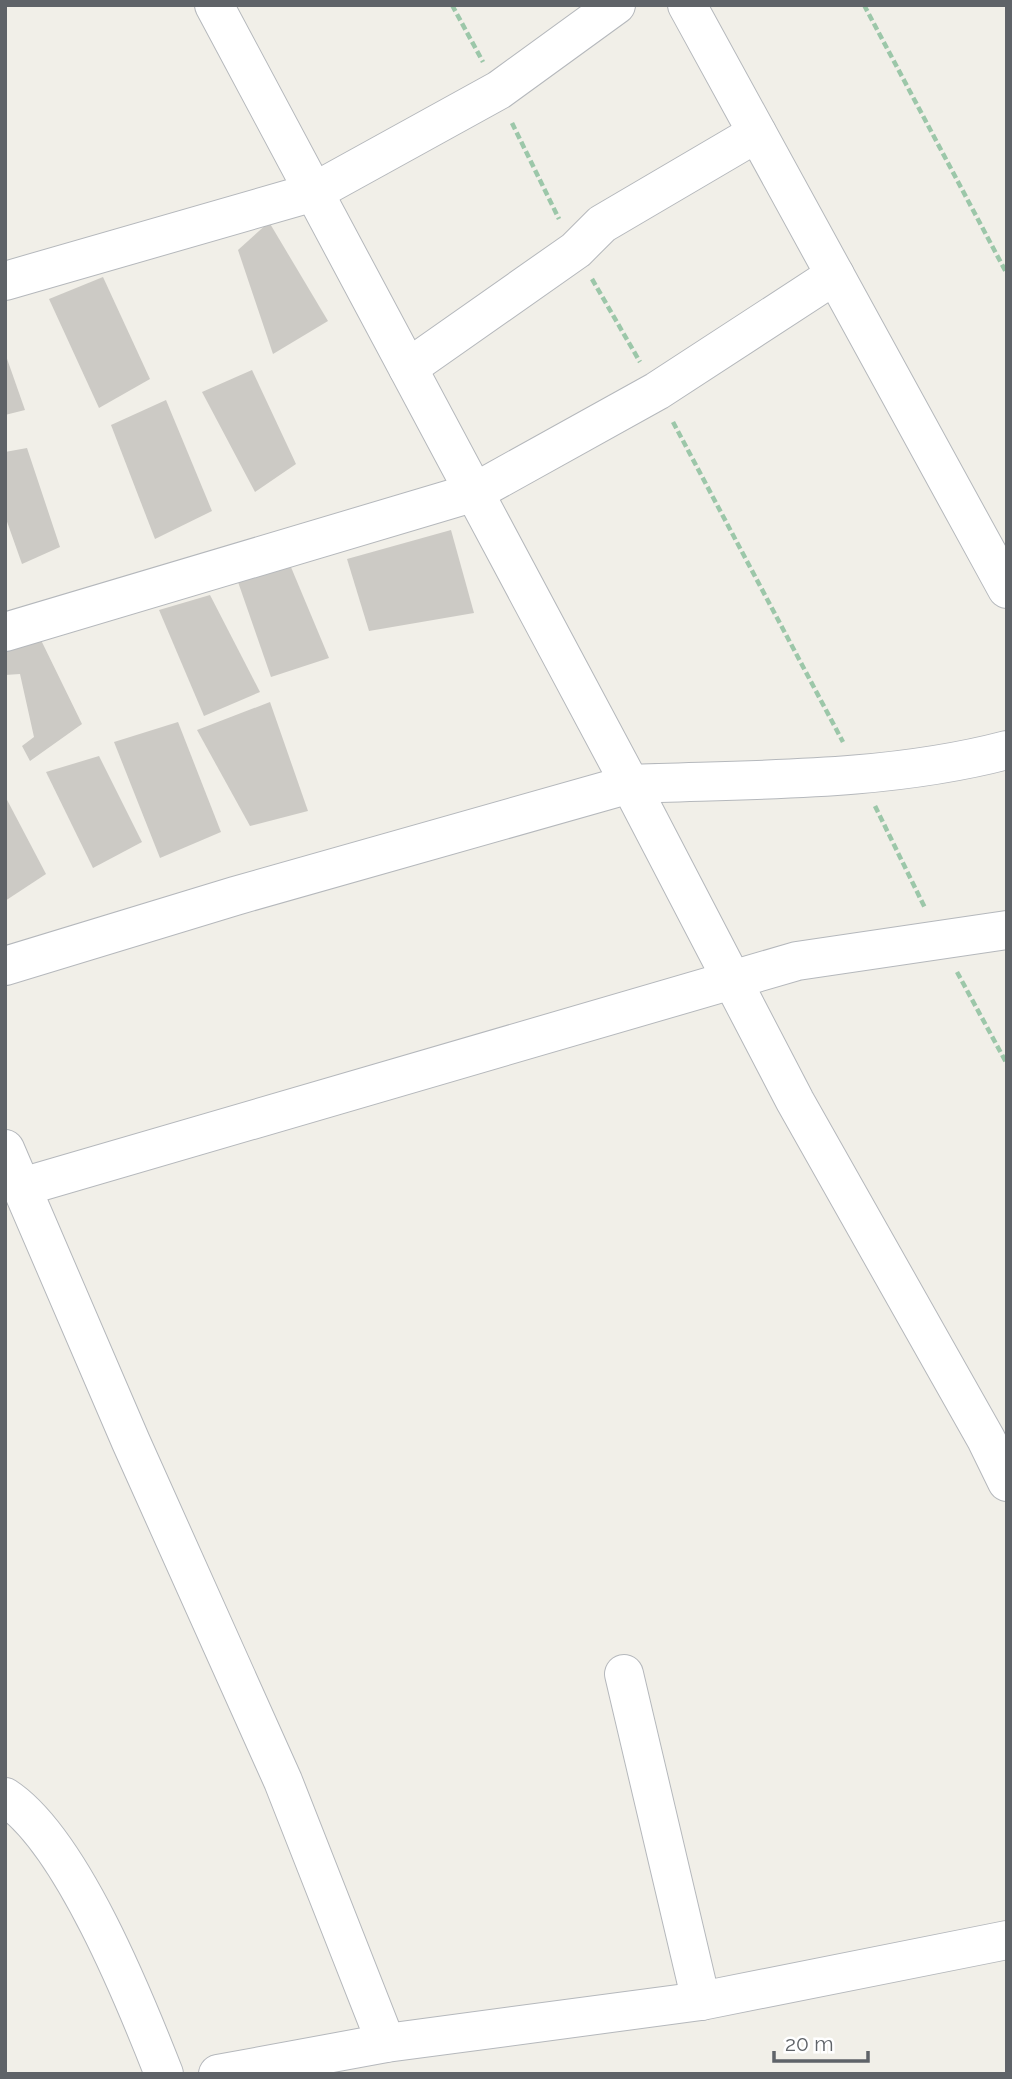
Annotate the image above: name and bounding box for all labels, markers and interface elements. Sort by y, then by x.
scale bar [774,2020,869,2064]
text: 20 m [785,2031,833,2056]

